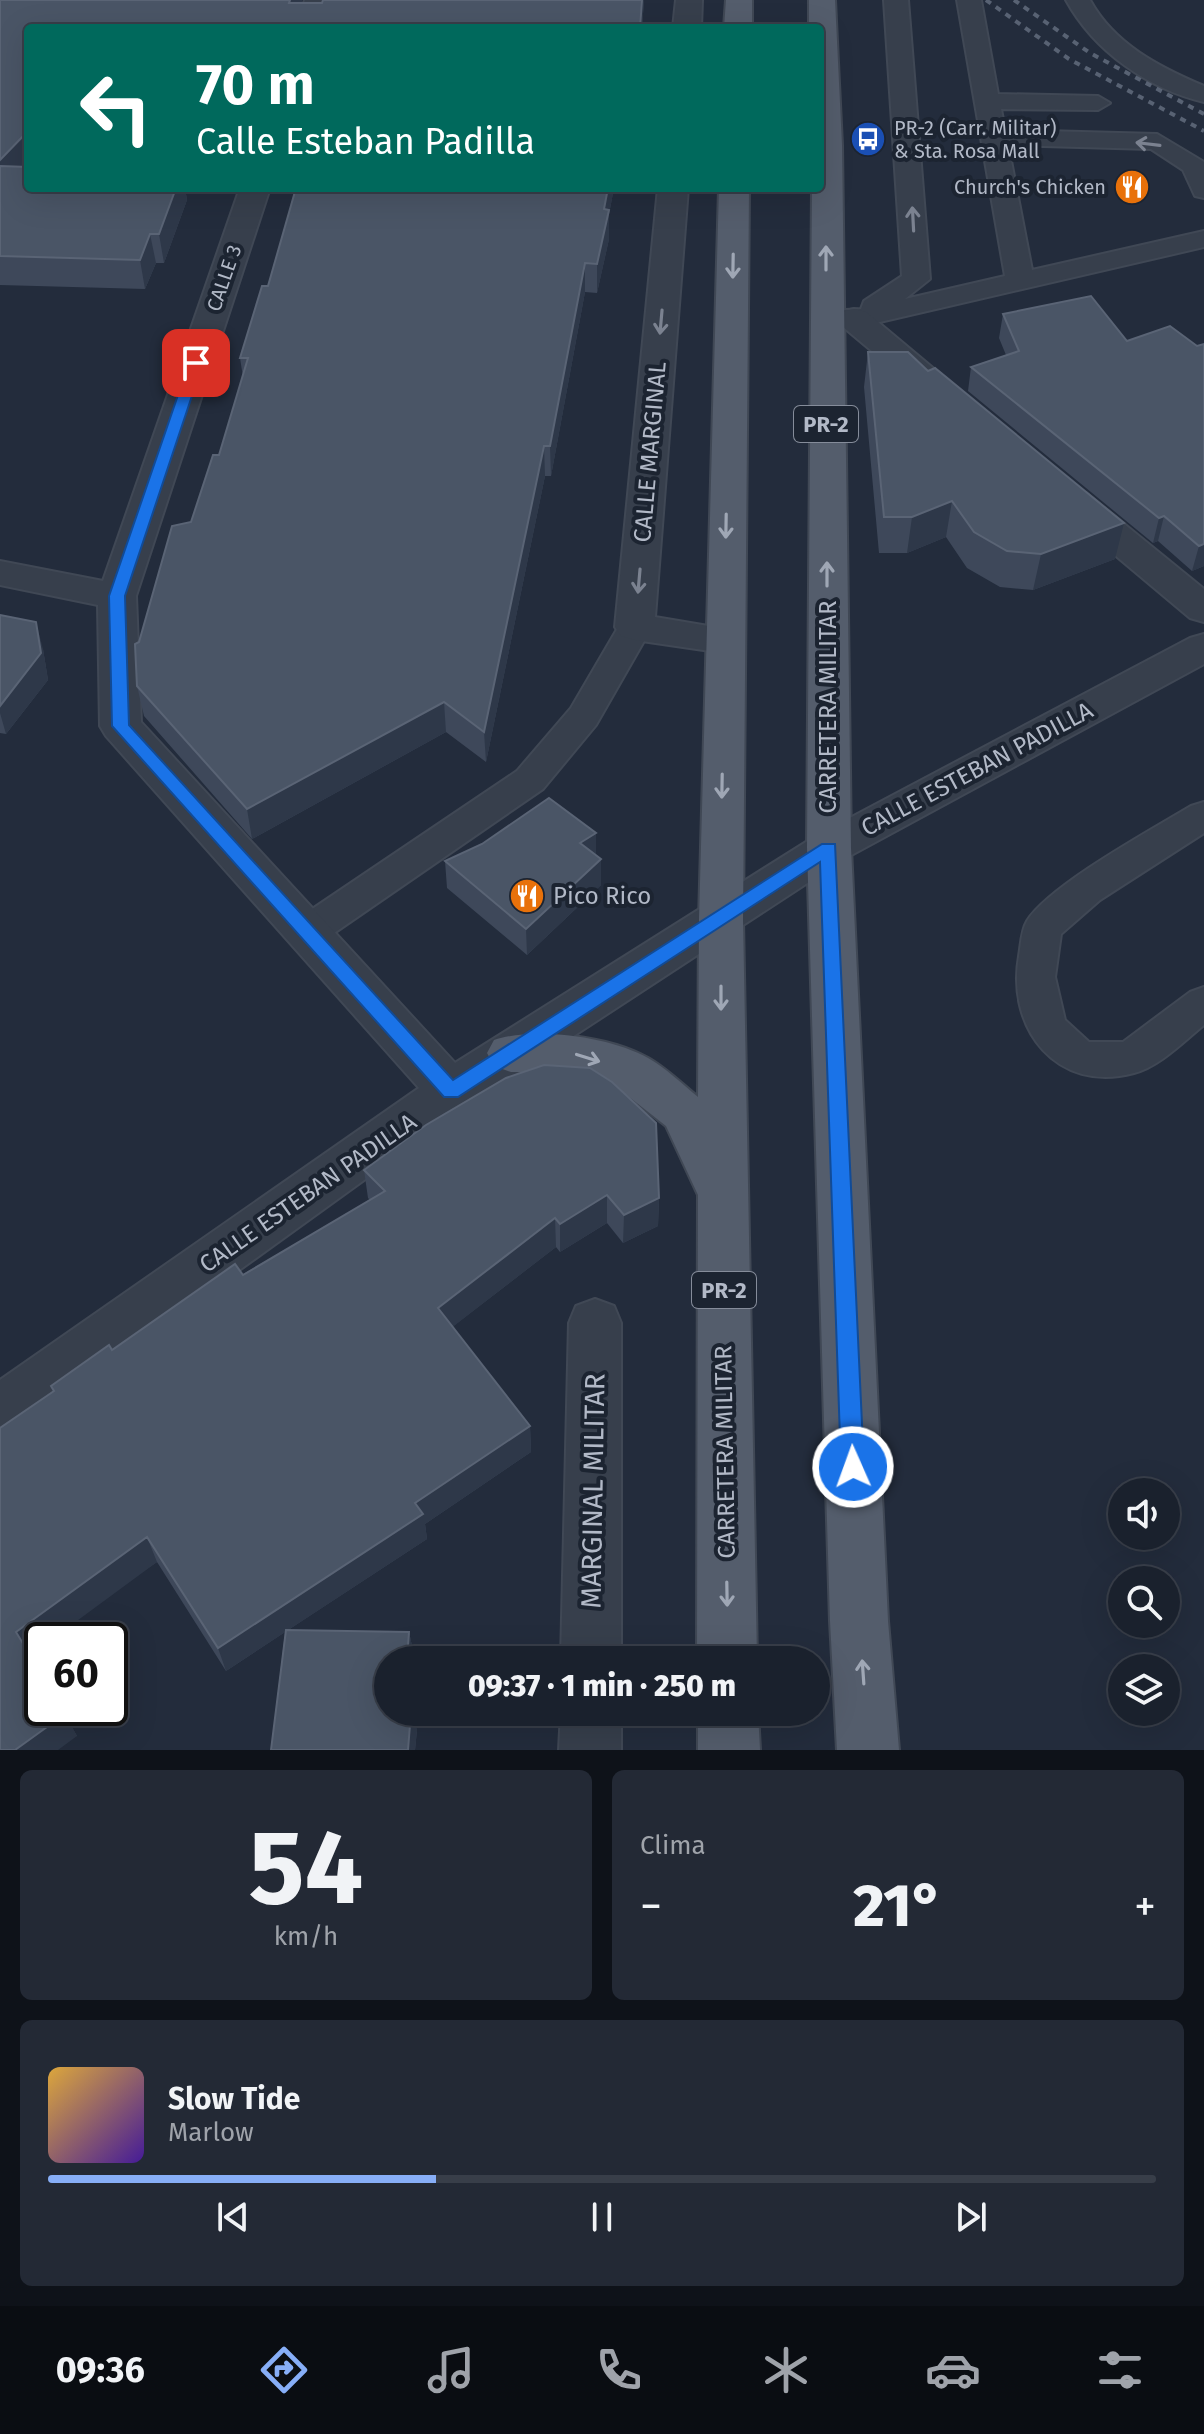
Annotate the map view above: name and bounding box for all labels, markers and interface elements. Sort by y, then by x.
text: 70 m [196,52,315,119]
icon: left [64,56,168,160]
place label: PR-2 (Carr. Militar) & Sta. Rosa Mall [894,116,1056,163]
text: Calle Esteban Padilla [196,120,535,164]
bus stop icon: PR-2 (Carr. Militar) & Sta. Rosa Mall [849,120,887,158]
one-way arrow [1136,136,1162,151]
restaurant icon: Church's Chicken [1113,168,1151,206]
place label: Church's Chicken [954,175,1106,199]
one-way arrow [905,206,920,233]
street label: CALLE 3 [201,242,247,314]
one-way arrow [818,245,834,272]
one-way arrow [725,252,740,279]
one-way arrow [653,308,668,334]
pin [162,329,230,397]
icon: arrive [174,341,218,385]
street label: CALLE MARGINAL [628,360,672,544]
road number: PR-2 [794,406,858,442]
one-way arrow [719,512,734,539]
one-way arrow [819,561,835,588]
one-way arrow [631,567,646,593]
street label: CARRETERA MILITAR [814,600,842,814]
street label: CALLE ESTEBAN PADILLA [856,696,1098,842]
one-way arrow [714,772,730,799]
restaurant icon: Pico Rico [508,877,546,915]
place label: Pico Rico [553,882,651,910]
one-way arrow [713,984,729,1011]
one-way arrow [574,1051,600,1066]
street label: CALLE ESTEBAN PADILLA [194,1107,422,1278]
road number: PR-2 [692,1272,756,1308]
street label: CARRETERA MILITAR [709,1345,741,1559]
street label: MARGINAL MILITAR [574,1373,612,1609]
position arrow [811,1425,895,1509]
map controls [1108,1478,1180,1726]
button: sound [1108,1478,1180,1550]
button: search [1108,1566,1180,1638]
one-way arrow [719,1580,735,1607]
speed limit sign: 60 [24,1622,128,1726]
button: layers [1108,1654,1180,1726]
one-way arrow [855,1659,870,1686]
text: 09:37 · 1 min · 250 m [468,1668,736,1704]
text: 54 [249,1806,363,1931]
text: Clima [640,1830,706,1861]
text: 21° [853,1870,943,1942]
text: − [640,1880,662,1933]
text: + [1134,1880,1156,1933]
text: km/h [274,1921,338,1952]
text: Slow Tide [168,2081,300,2117]
text: Marlow [168,2117,254,2148]
icon: previous [211,2195,255,2239]
icon: pause [580,2195,624,2239]
icon: next [949,2195,993,2239]
icon: directions [256,2342,312,2398]
icon: music [423,2342,479,2398]
icon: phone [591,2342,647,2398]
icon: climate [758,2342,814,2398]
icon: car [925,2342,981,2398]
icon: filters [1092,2342,1148,2398]
text: 09:36 [56,2348,145,2392]

